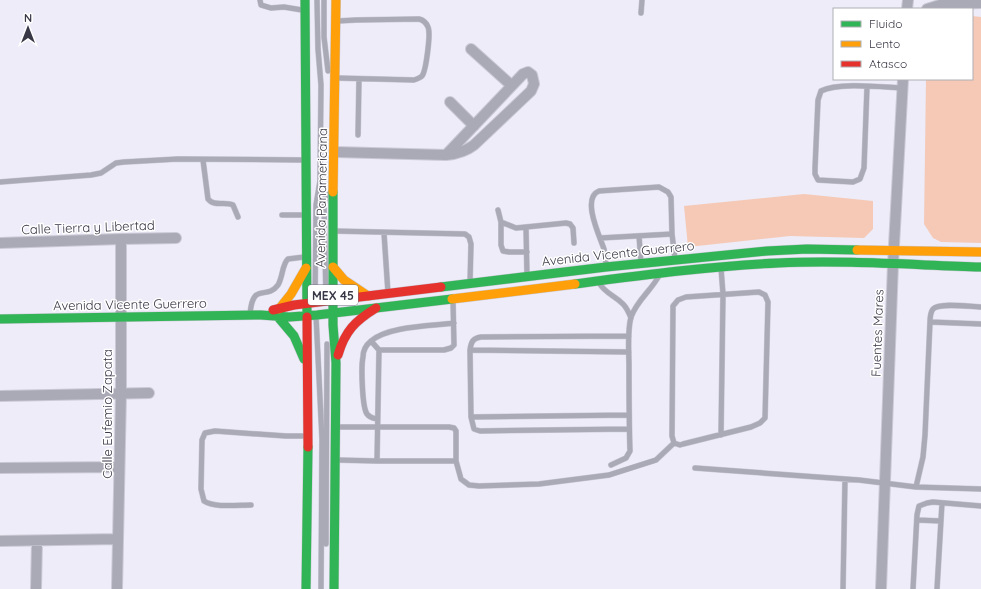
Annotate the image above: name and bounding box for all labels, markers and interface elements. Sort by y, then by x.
north arrow [8,8,48,48]
legend [833,8,973,80]
text: N [24,11,32,25]
text: Fluido [869,16,902,31]
text: Lento [869,36,900,51]
text: Atasco [869,56,907,71]
street label: Avenida Panamericana [312,128,330,268]
street label: Calle Tierra y Libertad [21,217,155,237]
street label: Avenida Vicente Guerrero [541,237,695,269]
road number: MEX 45 [308,285,358,305]
street label: Fuentes Mares [867,289,887,377]
street label: Avenida Vicente Guerrero [53,295,207,313]
street label: Calle Eufemio Zapata [99,349,115,479]

